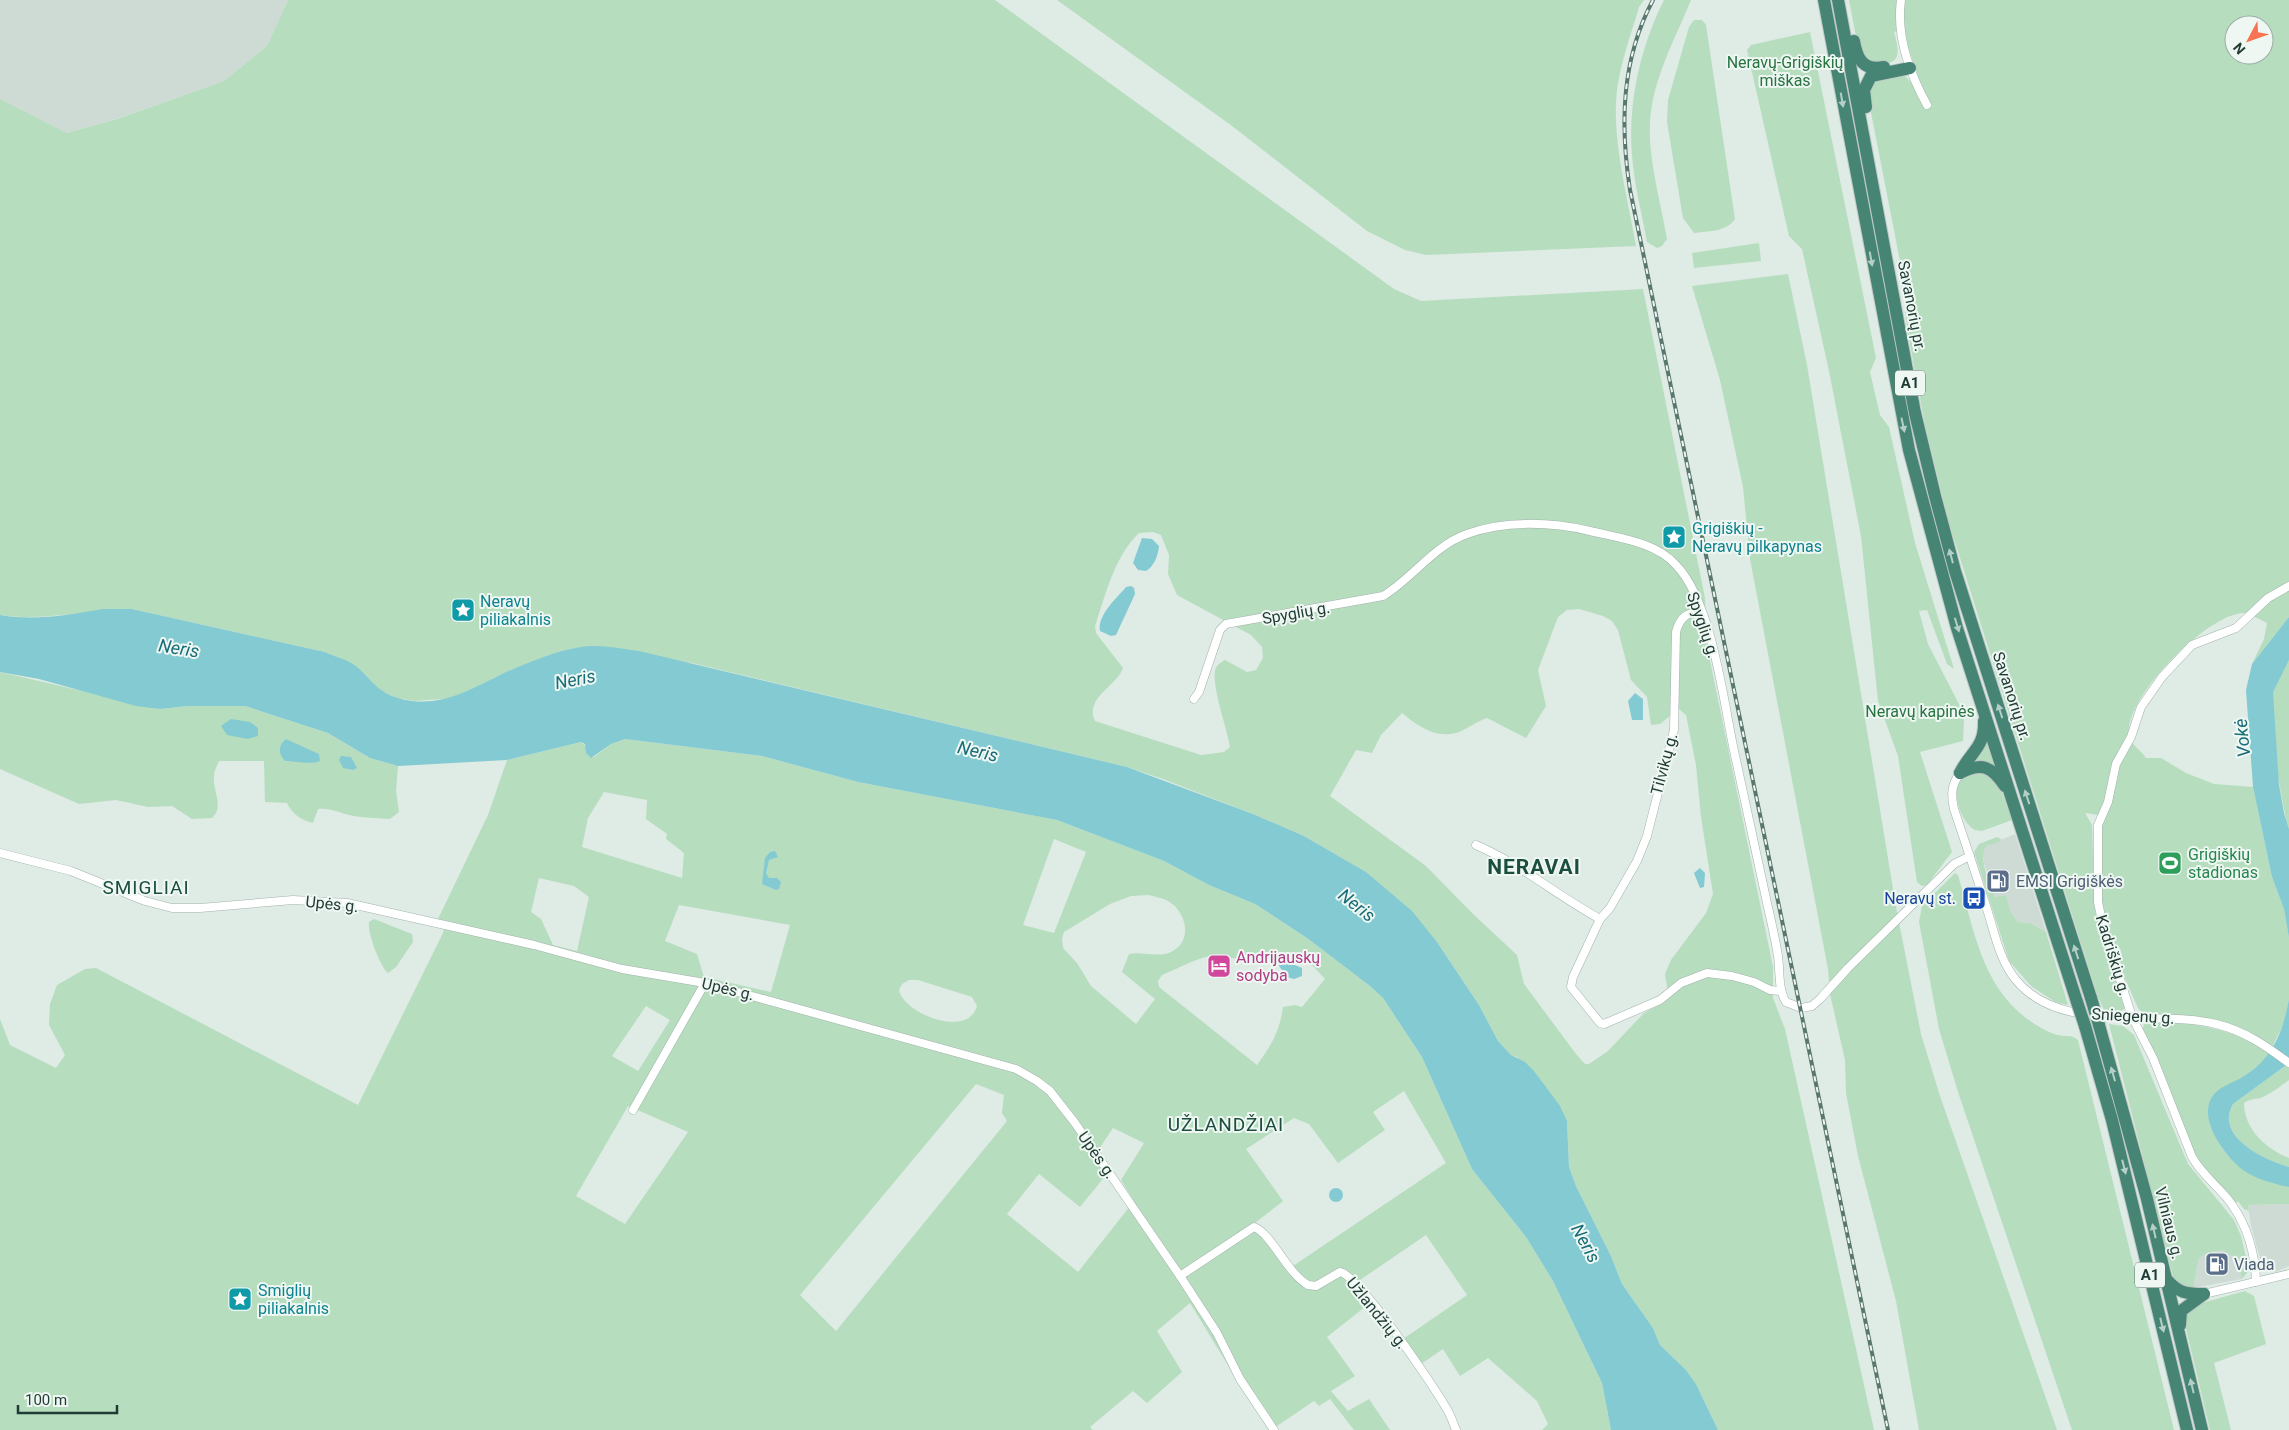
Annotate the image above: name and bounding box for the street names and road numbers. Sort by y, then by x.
street label: Savanorių pr. [1894,259,1930,353]
road number: A1 [1895,370,1925,396]
street label: Spyglių g. [1683,589,1723,661]
street label: Spyglių g. [1261,598,1331,628]
street label: Savanorių pr. [1989,649,2035,743]
street label: Tilvikų g. [1647,731,1681,797]
street label: Upės g. [305,892,359,916]
street label: Kadriškių g. [2092,912,2134,998]
street label: Upės g. [700,974,756,1004]
street label: Sniegenų g. [2091,1004,2175,1028]
street label: Upės g. [1074,1128,1120,1182]
street label: Vilniaus g. [2151,1185,2187,1261]
road number: A1 [2135,1262,2165,1288]
street label: Užlandžių g. [1342,1273,1412,1353]

